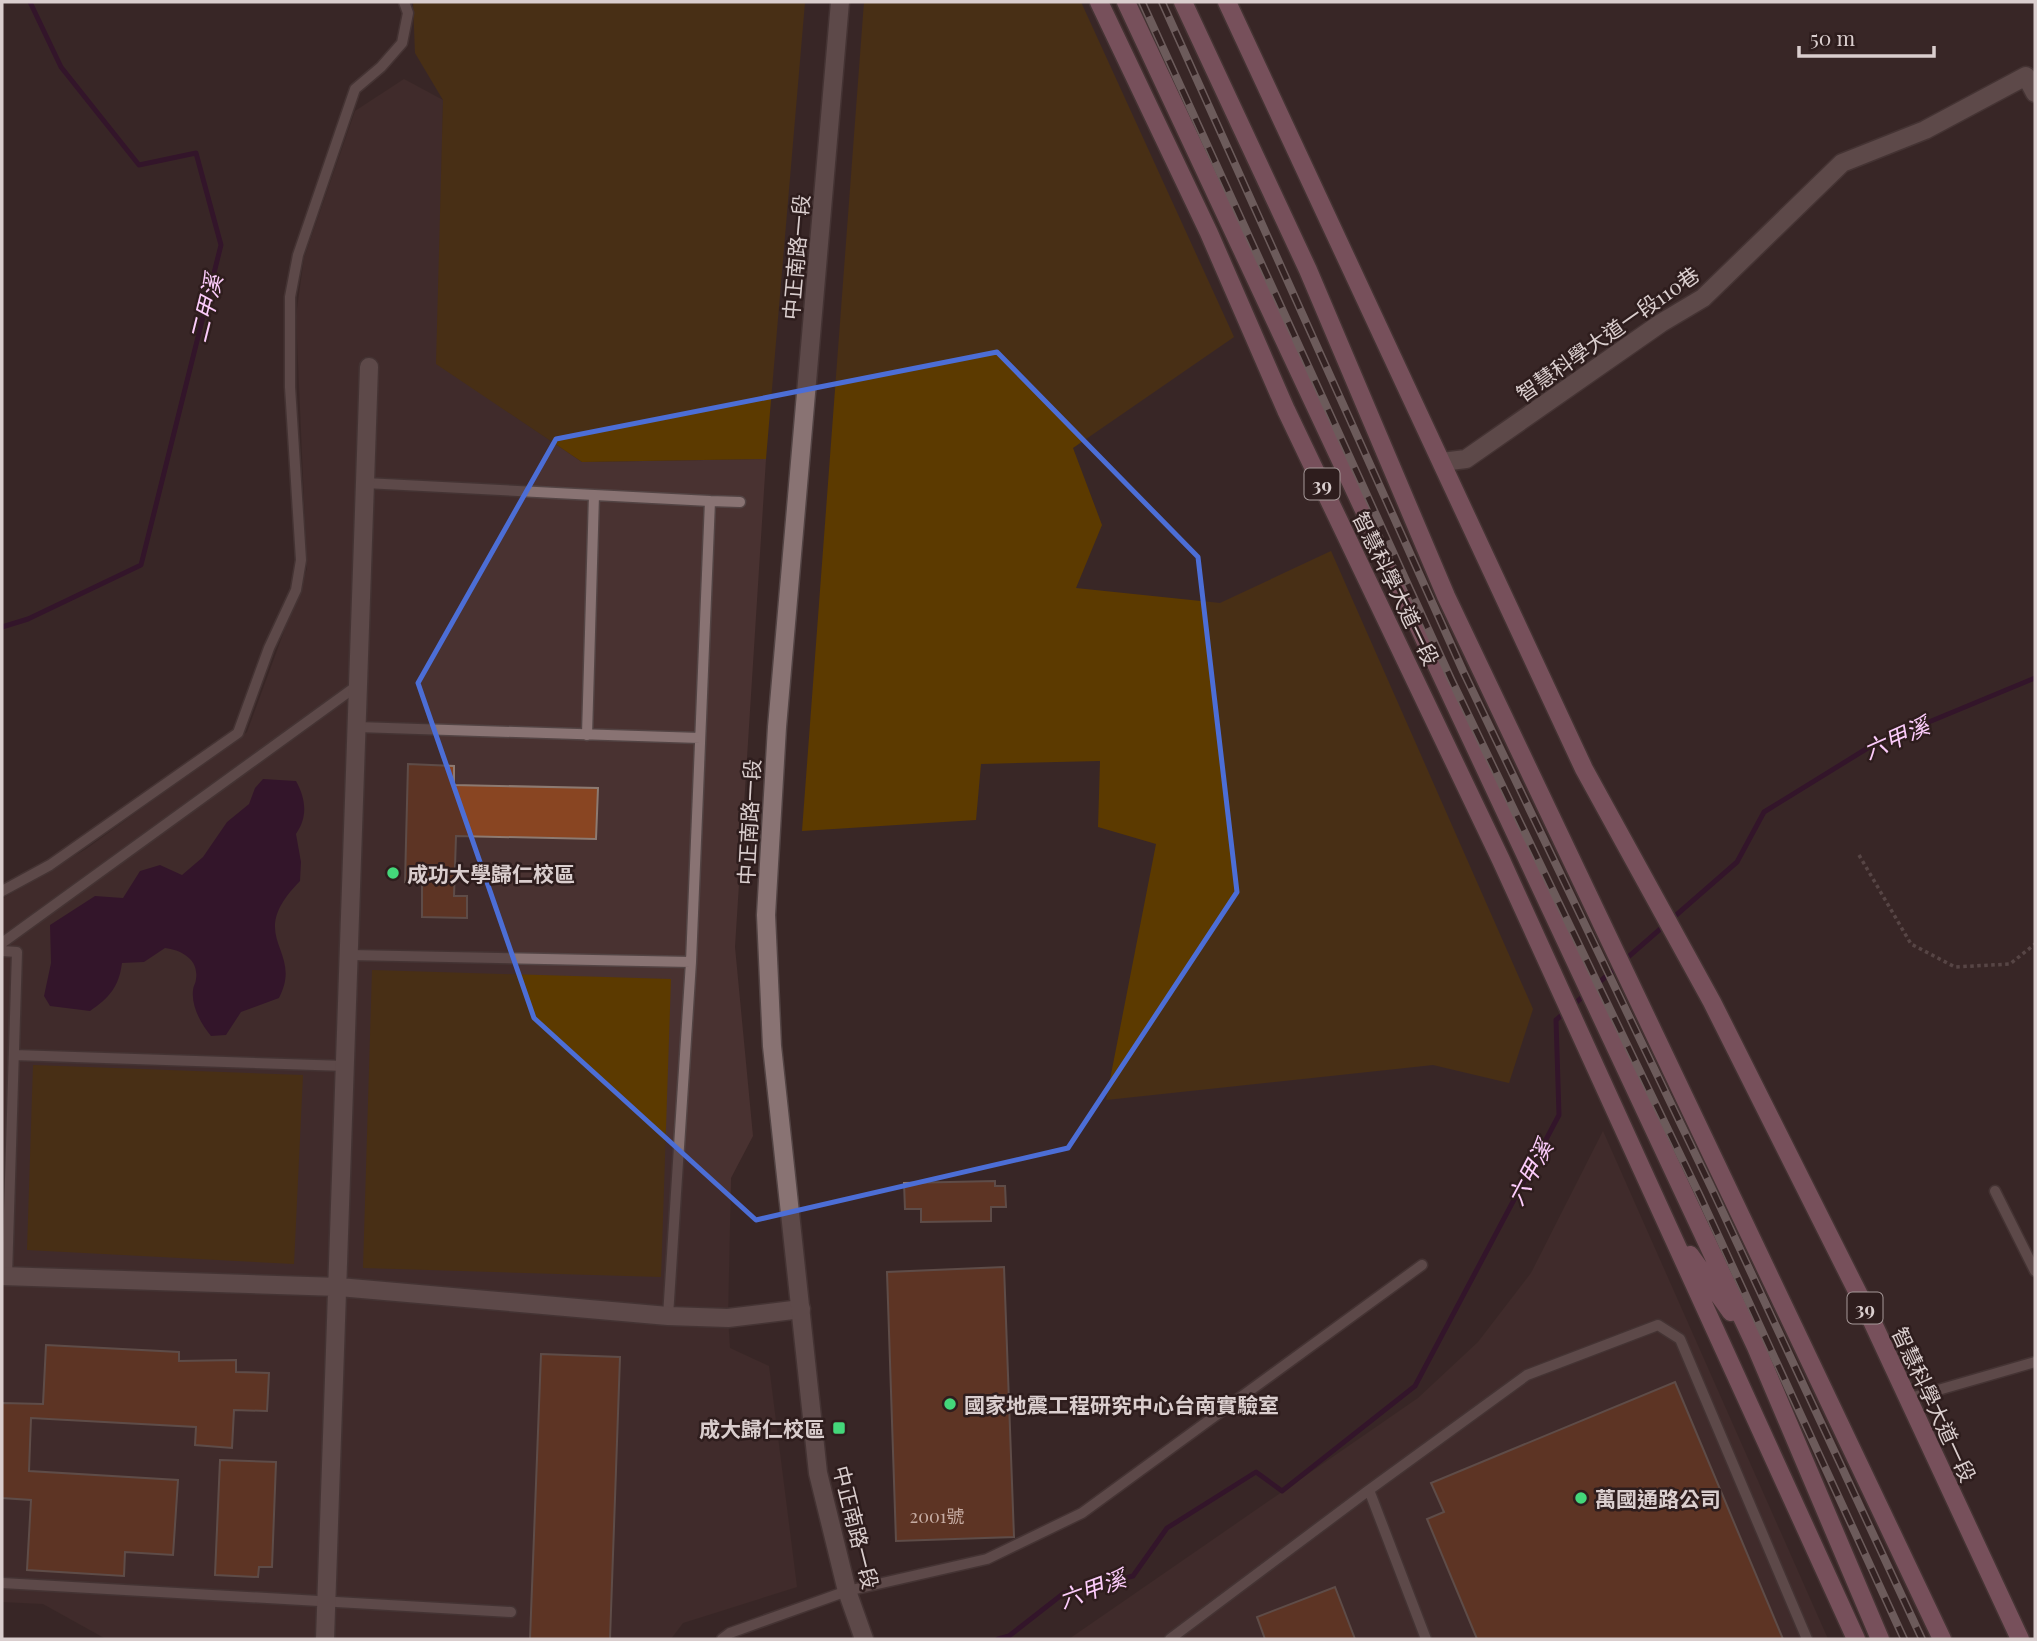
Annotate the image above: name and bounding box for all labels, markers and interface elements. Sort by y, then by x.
scale bar [1799,14,1934,58]
text: 50 m [1810,23,1856,51]
street label: 中正南路一段 [776,193,814,321]
street label: 智慧科學大道一段110巷 [1510,259,1704,407]
water label: 二甲溪 [182,268,229,345]
road number: 39 [1304,468,1340,499]
street label: 智慧科學大道一段 [1348,506,1446,670]
water label: 六甲溪 [1858,708,1937,765]
street label: 中正南路一段 [731,758,765,886]
place label: 成功大學歸仁校區 [407,859,575,887]
marker: 成功大學歸仁校區 [385,865,401,881]
water label: 六甲溪 [1499,1132,1560,1210]
road number: 39 [1848,1292,1882,1324]
street label: 智慧科學大道一段 [1887,1322,1983,1486]
place label: 國家地震工程研究中心台南實驗室 [964,1390,1279,1418]
marker: 國家地震工程研究中心台南實驗室 [942,1396,958,1412]
place label: 成大歸仁校區 [699,1414,825,1442]
marker: 成大歸仁校區 [831,1420,847,1436]
street label: 中正南路一段 [828,1462,886,1592]
place label: 萬國通路公司 [1595,1484,1721,1512]
marker: 萬國通路公司 [1573,1490,1589,1506]
house number: 2001號 [910,1504,964,1528]
water label: 六甲溪 [1054,1561,1133,1614]

